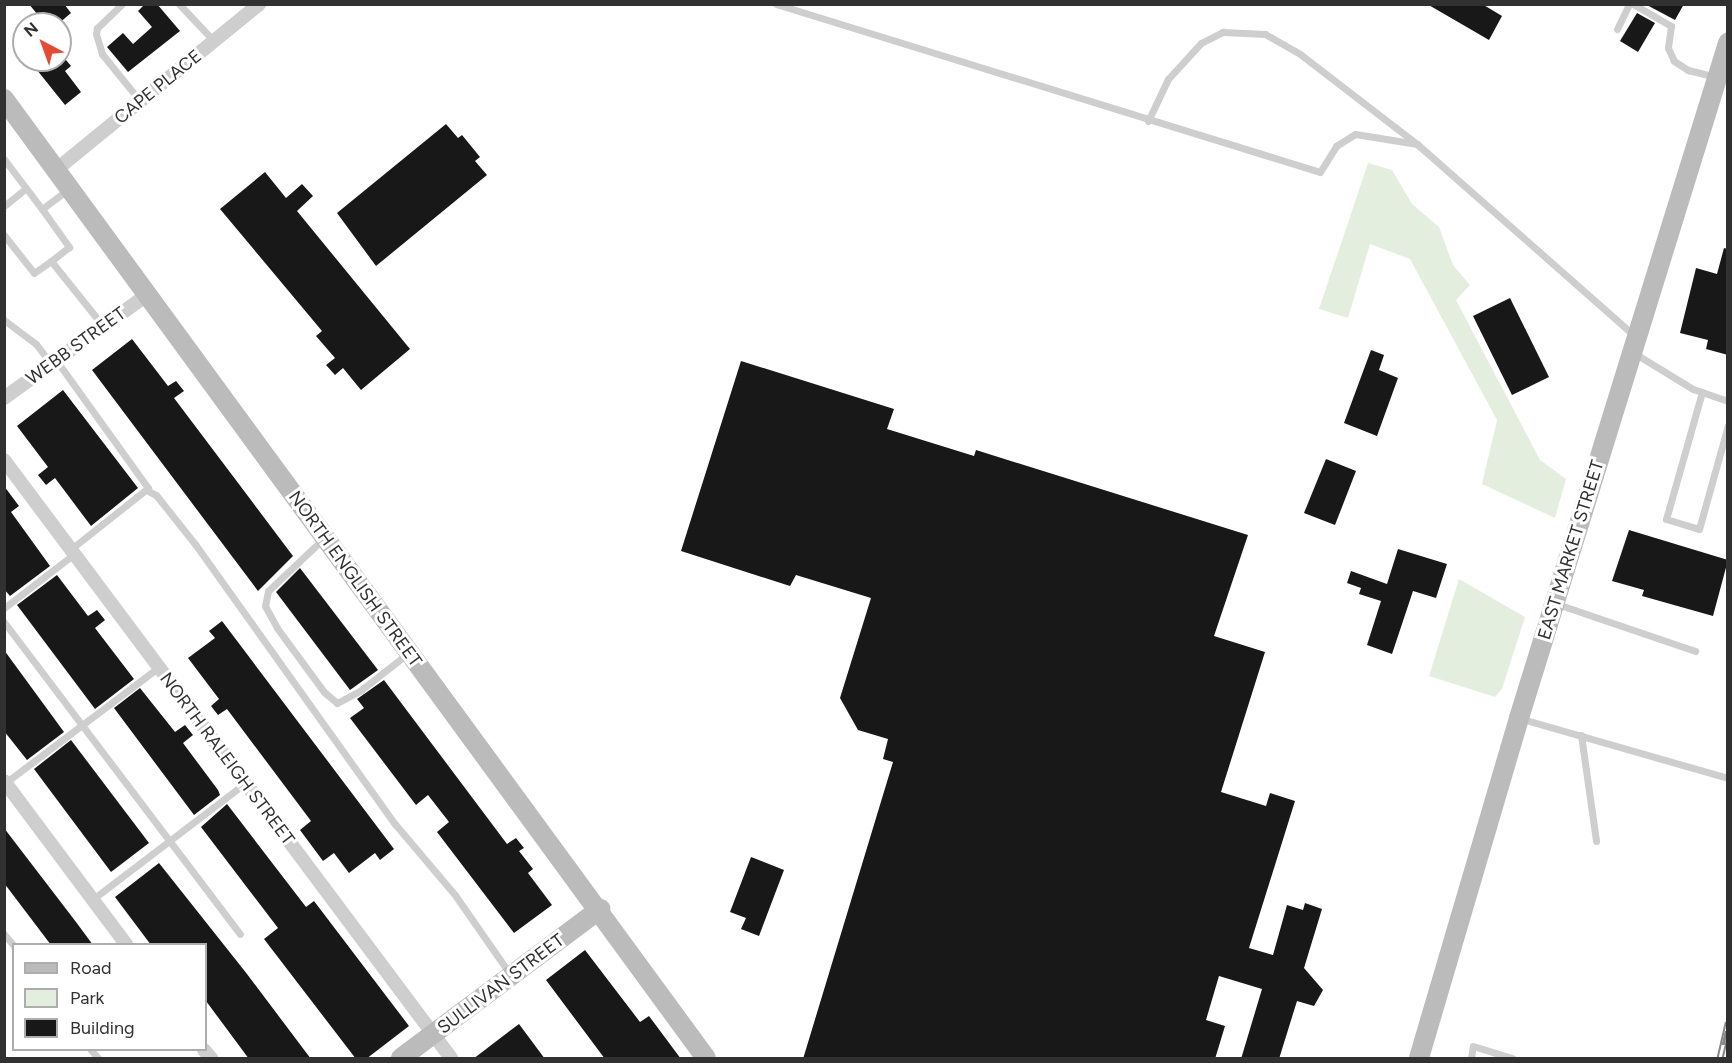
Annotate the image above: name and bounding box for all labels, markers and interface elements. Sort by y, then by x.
north arrow [12,12,72,72]
text: N [20,18,42,41]
street label: CAPE PLACE [110,45,206,129]
street label: WEBB STREET [22,303,130,389]
street label: EAST MARKET STREET [1533,458,1609,642]
street label: NORTH ENGLISH STREET [284,487,426,671]
street label: NORTH RALEIGH STREET [155,668,299,850]
street label: SULLIVAN STREET [433,929,569,1039]
legend [12,943,207,1051]
text: Road [70,957,111,979]
text: Park [70,987,104,1009]
text: Building [70,1017,135,1039]

